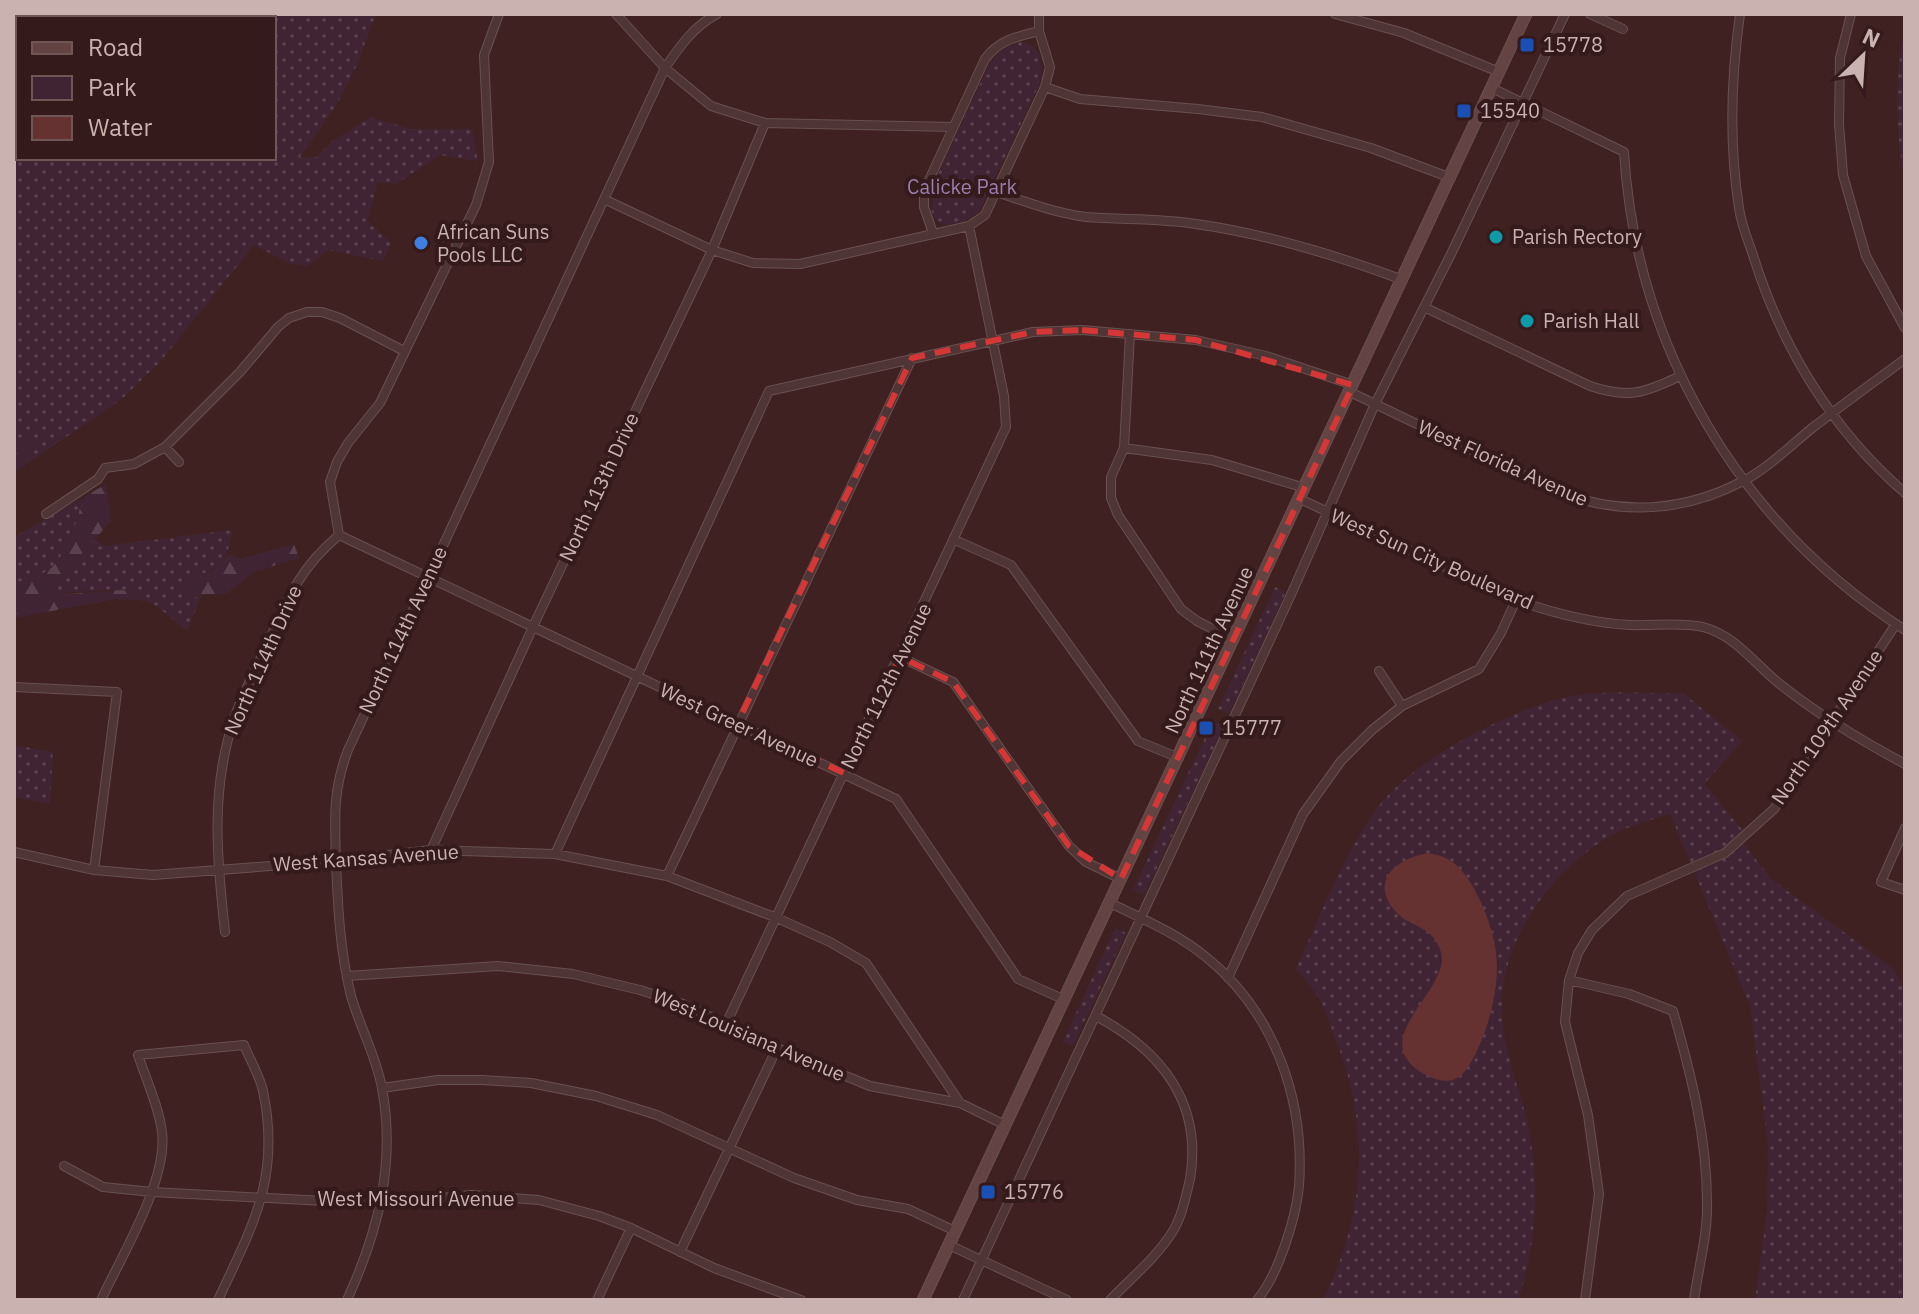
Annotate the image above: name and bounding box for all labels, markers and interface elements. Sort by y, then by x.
legend [16,16,276,160]
north arrow [1823,16,1903,96]
text: N [1858,21,1885,54]
text: Road [88,31,143,63]
place label: 15778 [1543,31,1603,58]
marker: 15778 [1518,36,1536,54]
text: Park [88,71,137,103]
place label: 15540 [1480,97,1540,124]
marker: 15540 [1455,102,1473,120]
text: Water [88,111,152,143]
park label: Calicke Park [907,173,1017,200]
place label: African Suns Pools LLC [437,218,550,268]
place label: Parish Rectory [1512,223,1642,250]
marker: Parish Rectory [1487,228,1505,246]
marker: African Suns Pools LLC [412,234,430,252]
place label: Parish Hall [1543,307,1639,334]
marker: Parish Hall [1518,312,1536,330]
street label: North 113th Drive [552,408,645,566]
street label: West Florida Avenue [1414,413,1593,512]
street label: West Sun City Boulevard [1327,502,1538,615]
street label: North 114th Avenue [352,542,453,718]
street label: North 111th Avenue [1158,562,1259,738]
street label: North 114th Drive [217,581,308,739]
street label: North 112th Avenue [834,598,938,773]
street label: North 109th Avenue [1765,644,1889,810]
street label: West Greer Avenue [656,676,823,773]
place label: 15777 [1222,714,1282,741]
marker: 15777 [1197,719,1215,737]
street label: West Kansas Avenue [272,838,460,877]
street label: West Louisiana Avenue [649,982,849,1087]
place label: 15776 [1004,1178,1064,1205]
marker: 15776 [979,1183,997,1201]
street label: West Missouri Avenue [318,1185,514,1212]

